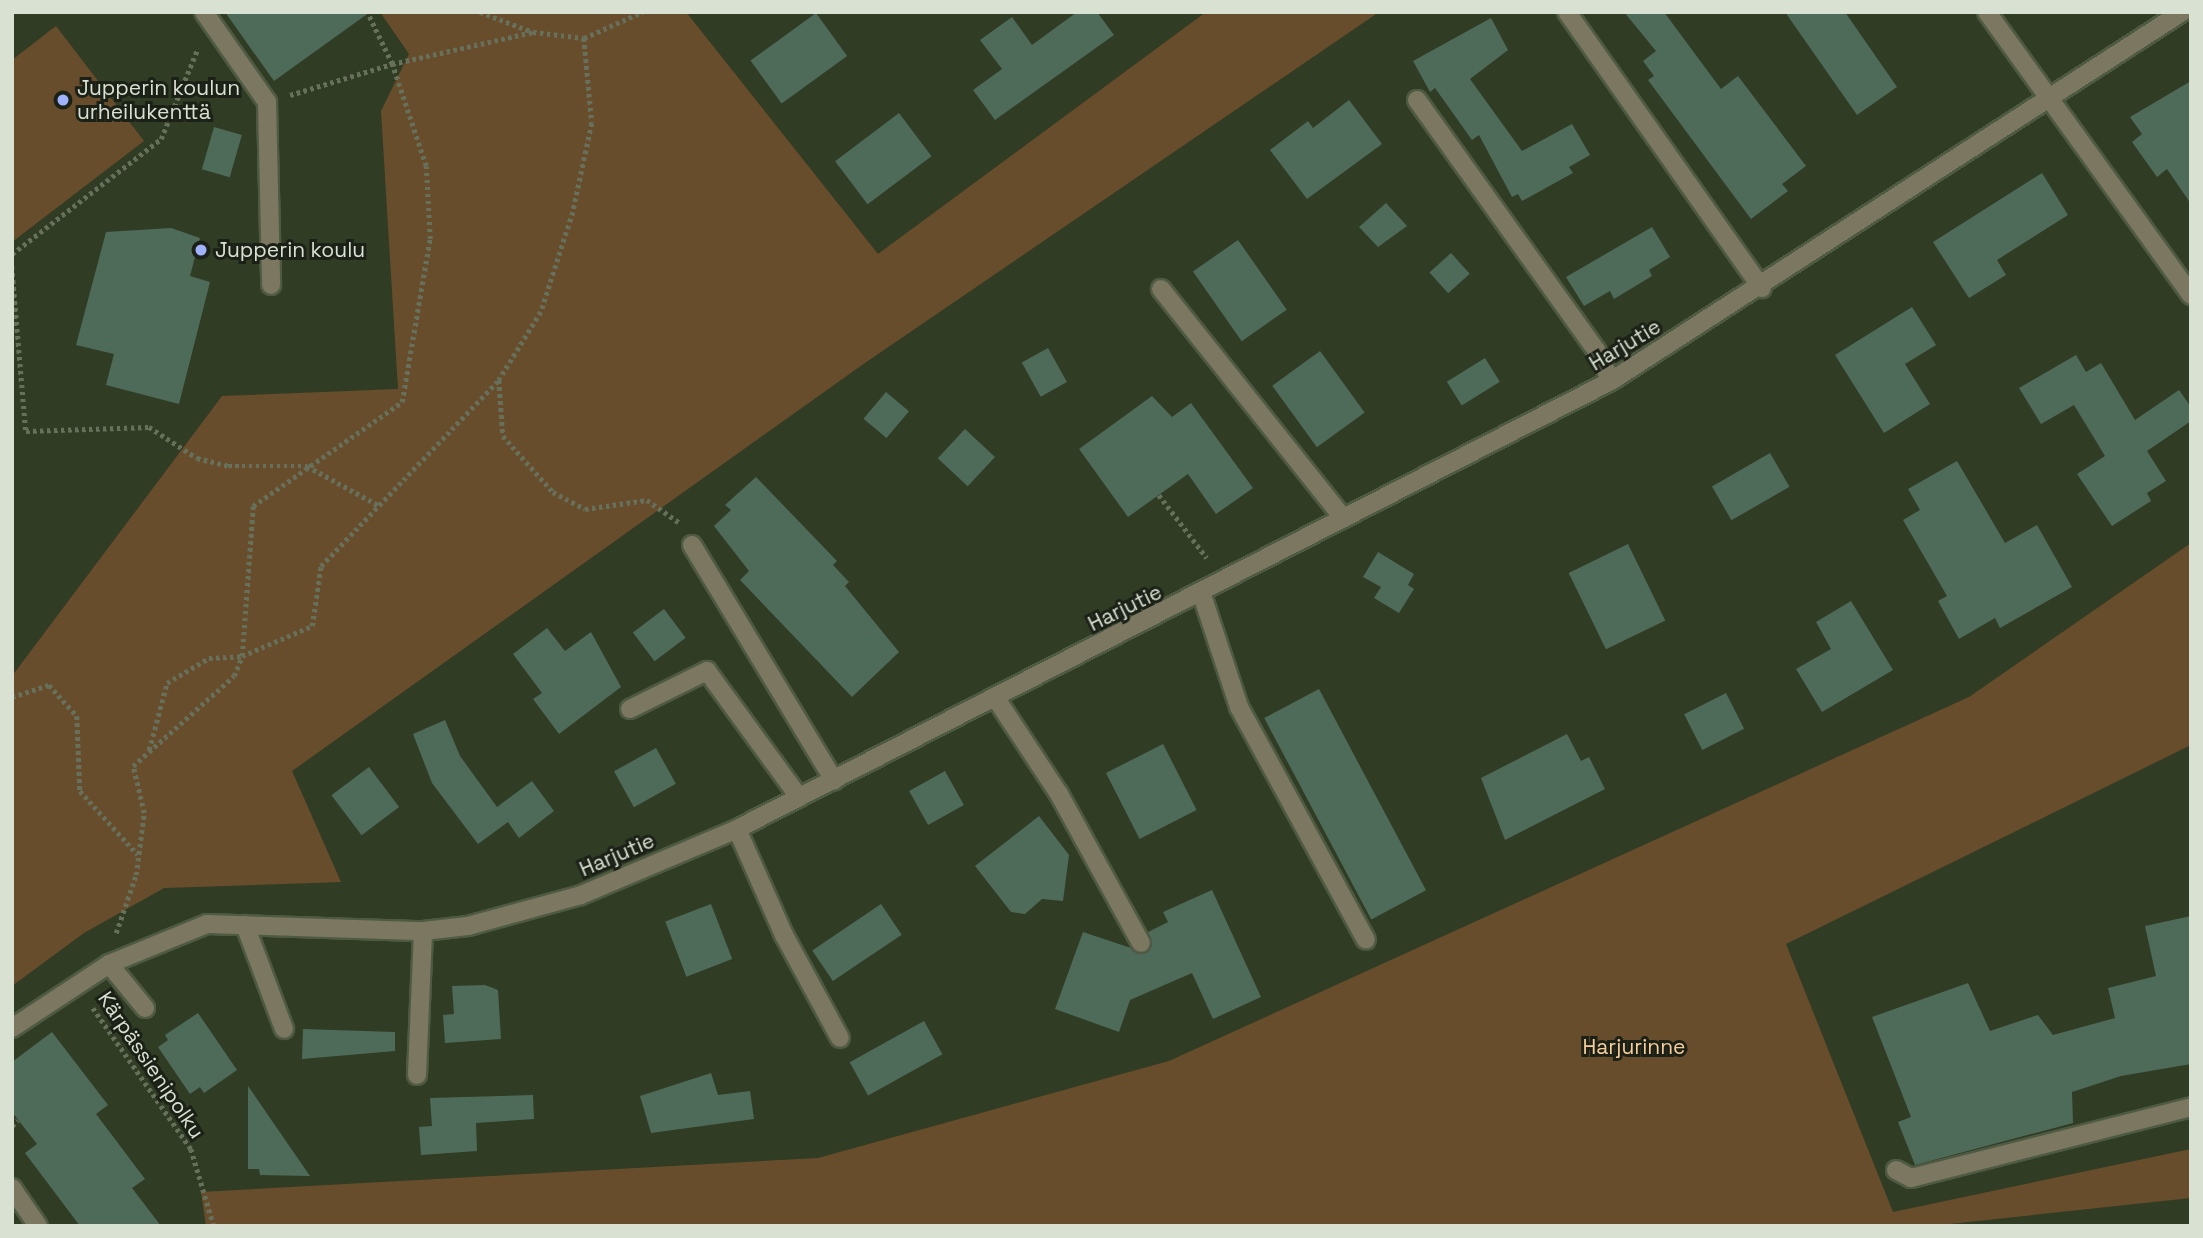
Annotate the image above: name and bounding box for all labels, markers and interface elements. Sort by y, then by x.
place label: Jupperin koulun urheilukenttä [77,75,240,125]
marker: Jupperin koulun urheilukenttä [55,92,71,108]
place label: Jupperin koulu [215,237,365,263]
marker: Jupperin koulu [193,242,209,258]
street label: Harjutie [1585,314,1665,376]
street label: Harjutie [1084,579,1166,637]
street label: Harjutie [576,828,658,882]
street label: Kärpässienipolku [93,987,209,1143]
park label: Harjurinne [1582,1034,1686,1060]

